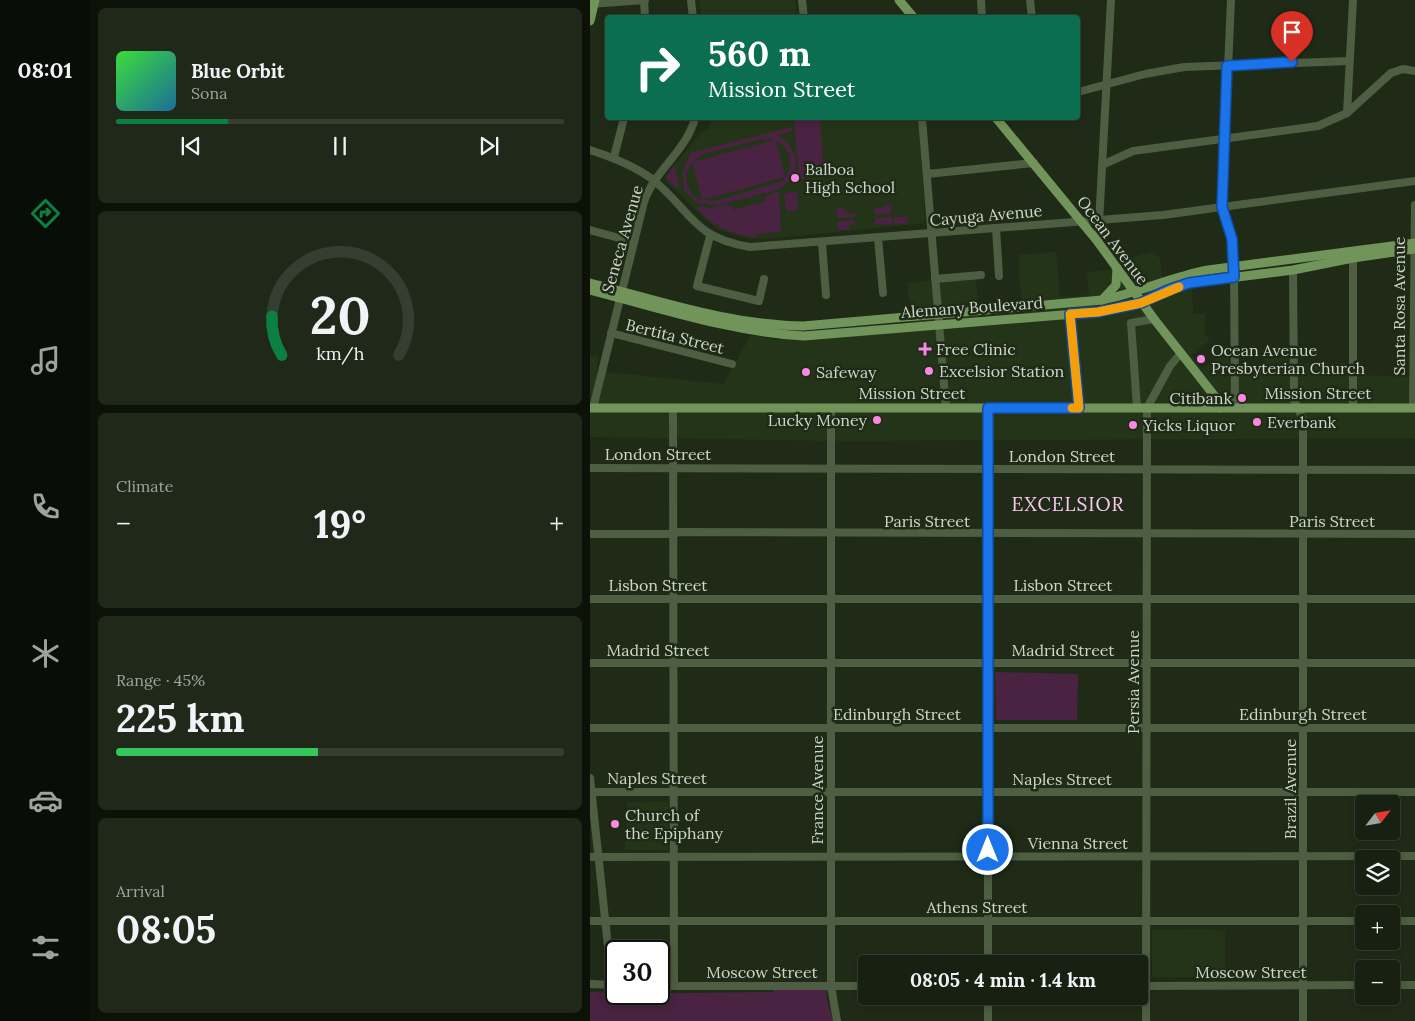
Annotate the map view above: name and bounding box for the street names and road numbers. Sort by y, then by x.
street label: Seneca Avenue [597,182,647,295]
street label: Ocean Avenue [1073,192,1153,289]
street label: Cayuga Avenue [929,200,1043,230]
street label: Santa Rosa Avenue [1389,236,1409,376]
street label: Alemany Boulevard [899,292,1044,322]
street label: Bertita Street [624,314,727,358]
street label: Mission Street [858,383,966,403]
street label: Mission Street [1264,383,1372,403]
street label: London Street [605,444,712,464]
street label: London Street [1009,446,1116,466]
street label: Paris Street [884,511,971,531]
street label: Paris Street [1289,511,1376,531]
street label: Lisbon Street [608,575,708,595]
street label: Lisbon Street [1013,575,1113,595]
street label: Persia Avenue [1123,630,1143,734]
street label: Madrid Street [606,640,710,660]
street label: Madrid Street [1011,640,1115,660]
street label: Edinburgh Street [833,704,962,724]
street label: Edinburgh Street [1239,704,1368,724]
street label: France Avenue [807,735,827,845]
street label: Brazil Avenue [1280,738,1300,839]
street label: Naples Street [607,768,708,788]
street label: Naples Street [1012,769,1113,789]
street label: Vienna Street [1027,833,1129,853]
street label: Athens Street [925,897,1028,917]
street label: Moscow Street [706,962,818,982]
street label: Moscow Street [1195,962,1307,982]

